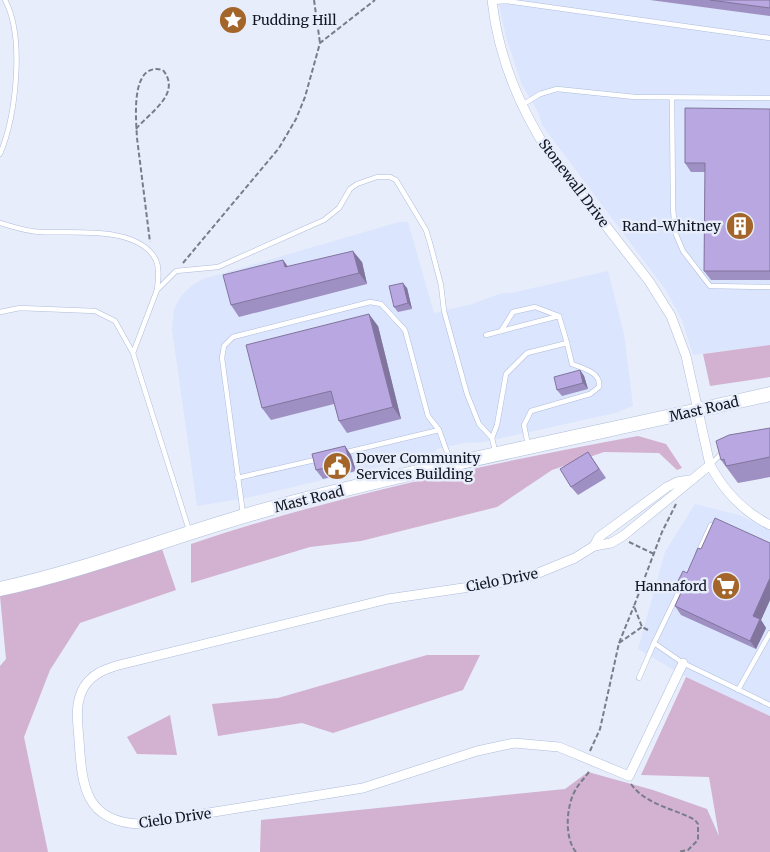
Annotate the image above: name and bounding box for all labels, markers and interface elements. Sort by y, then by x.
place icon: Pudding Hill [218,5,248,35]
place label: Pudding Hill [252,11,337,29]
street label: Stonewall Drive [535,135,613,231]
building icon: Rand-Whitney [725,211,755,241]
place label: Rand-Whitney [622,217,722,235]
street label: Mast Road [667,392,741,426]
place label: Dover Community Services Building [356,449,481,483]
public building icon: Dover Community Services Building [322,451,352,481]
street label: Mast Road [272,482,346,516]
street label: Cielo Drive [465,564,539,596]
supermarket icon: Hannaford [711,571,741,601]
place label: Hannaford [635,577,708,595]
street label: Cielo Drive [138,804,212,832]

